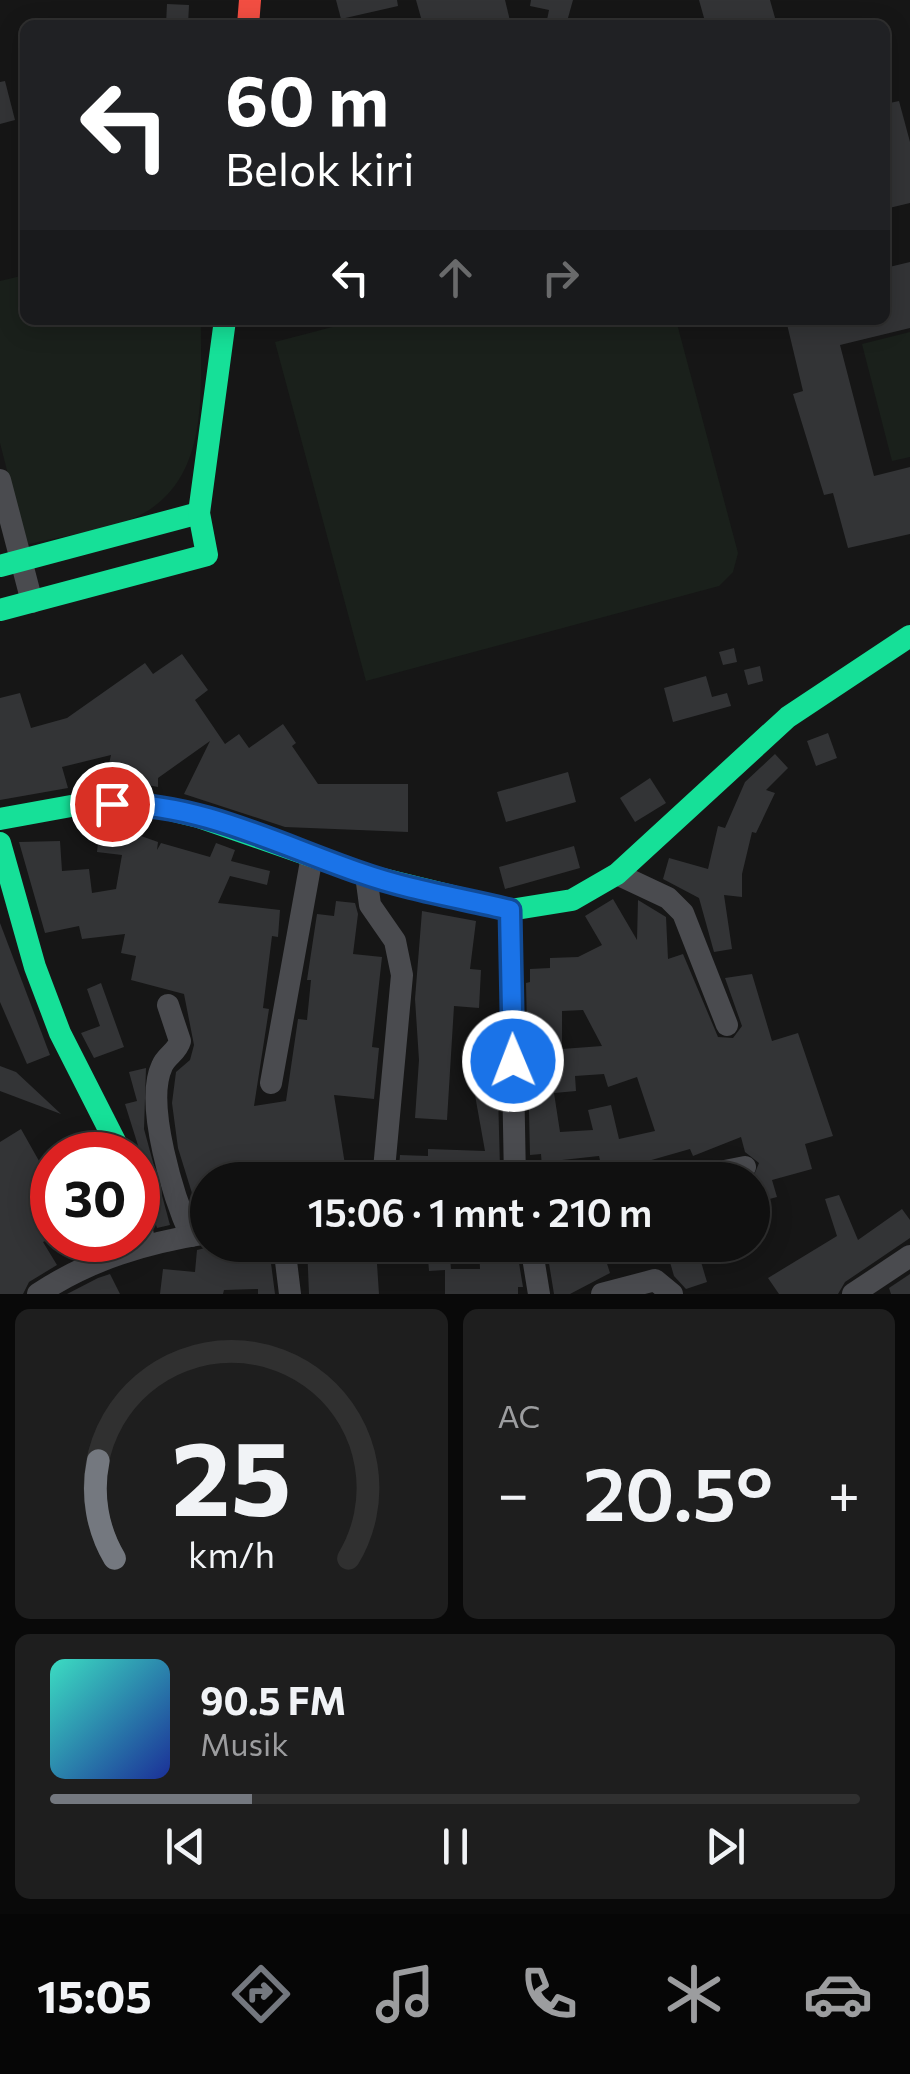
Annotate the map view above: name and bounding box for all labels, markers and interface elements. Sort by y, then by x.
text: 60 m [225,55,389,140]
icon: left [60,60,190,190]
text: Belok kiri [225,140,415,195]
icon: left [323,250,378,305]
icon: ahead [428,250,483,305]
icon: right [533,250,588,305]
pin [70,762,155,847]
icon: arrive [85,777,140,832]
position arrow [461,1009,565,1113]
speed limit sign: 30 [30,1132,160,1262]
text: 15:06 · 1 mnt · 210 m [308,1188,652,1235]
text: AC [498,1395,541,1435]
text: 25 [171,1410,291,1537]
text: 20.5° [583,1445,773,1536]
text: − [498,1458,529,1525]
text: + [828,1458,860,1525]
text: km/h [188,1532,275,1575]
text: 90.5 FM [200,1676,346,1723]
text: Musik [200,1723,289,1763]
icon: previous [158,1819,213,1874]
icon: pause [428,1819,483,1874]
icon: next [698,1819,753,1874]
icon: directions [226,1959,296,2029]
icon: music [370,1959,440,2029]
icon: phone [514,1959,584,2029]
icon: climate [659,1959,729,2029]
icon: car [803,1959,873,2029]
text: 15:05 [37,1967,152,2022]

